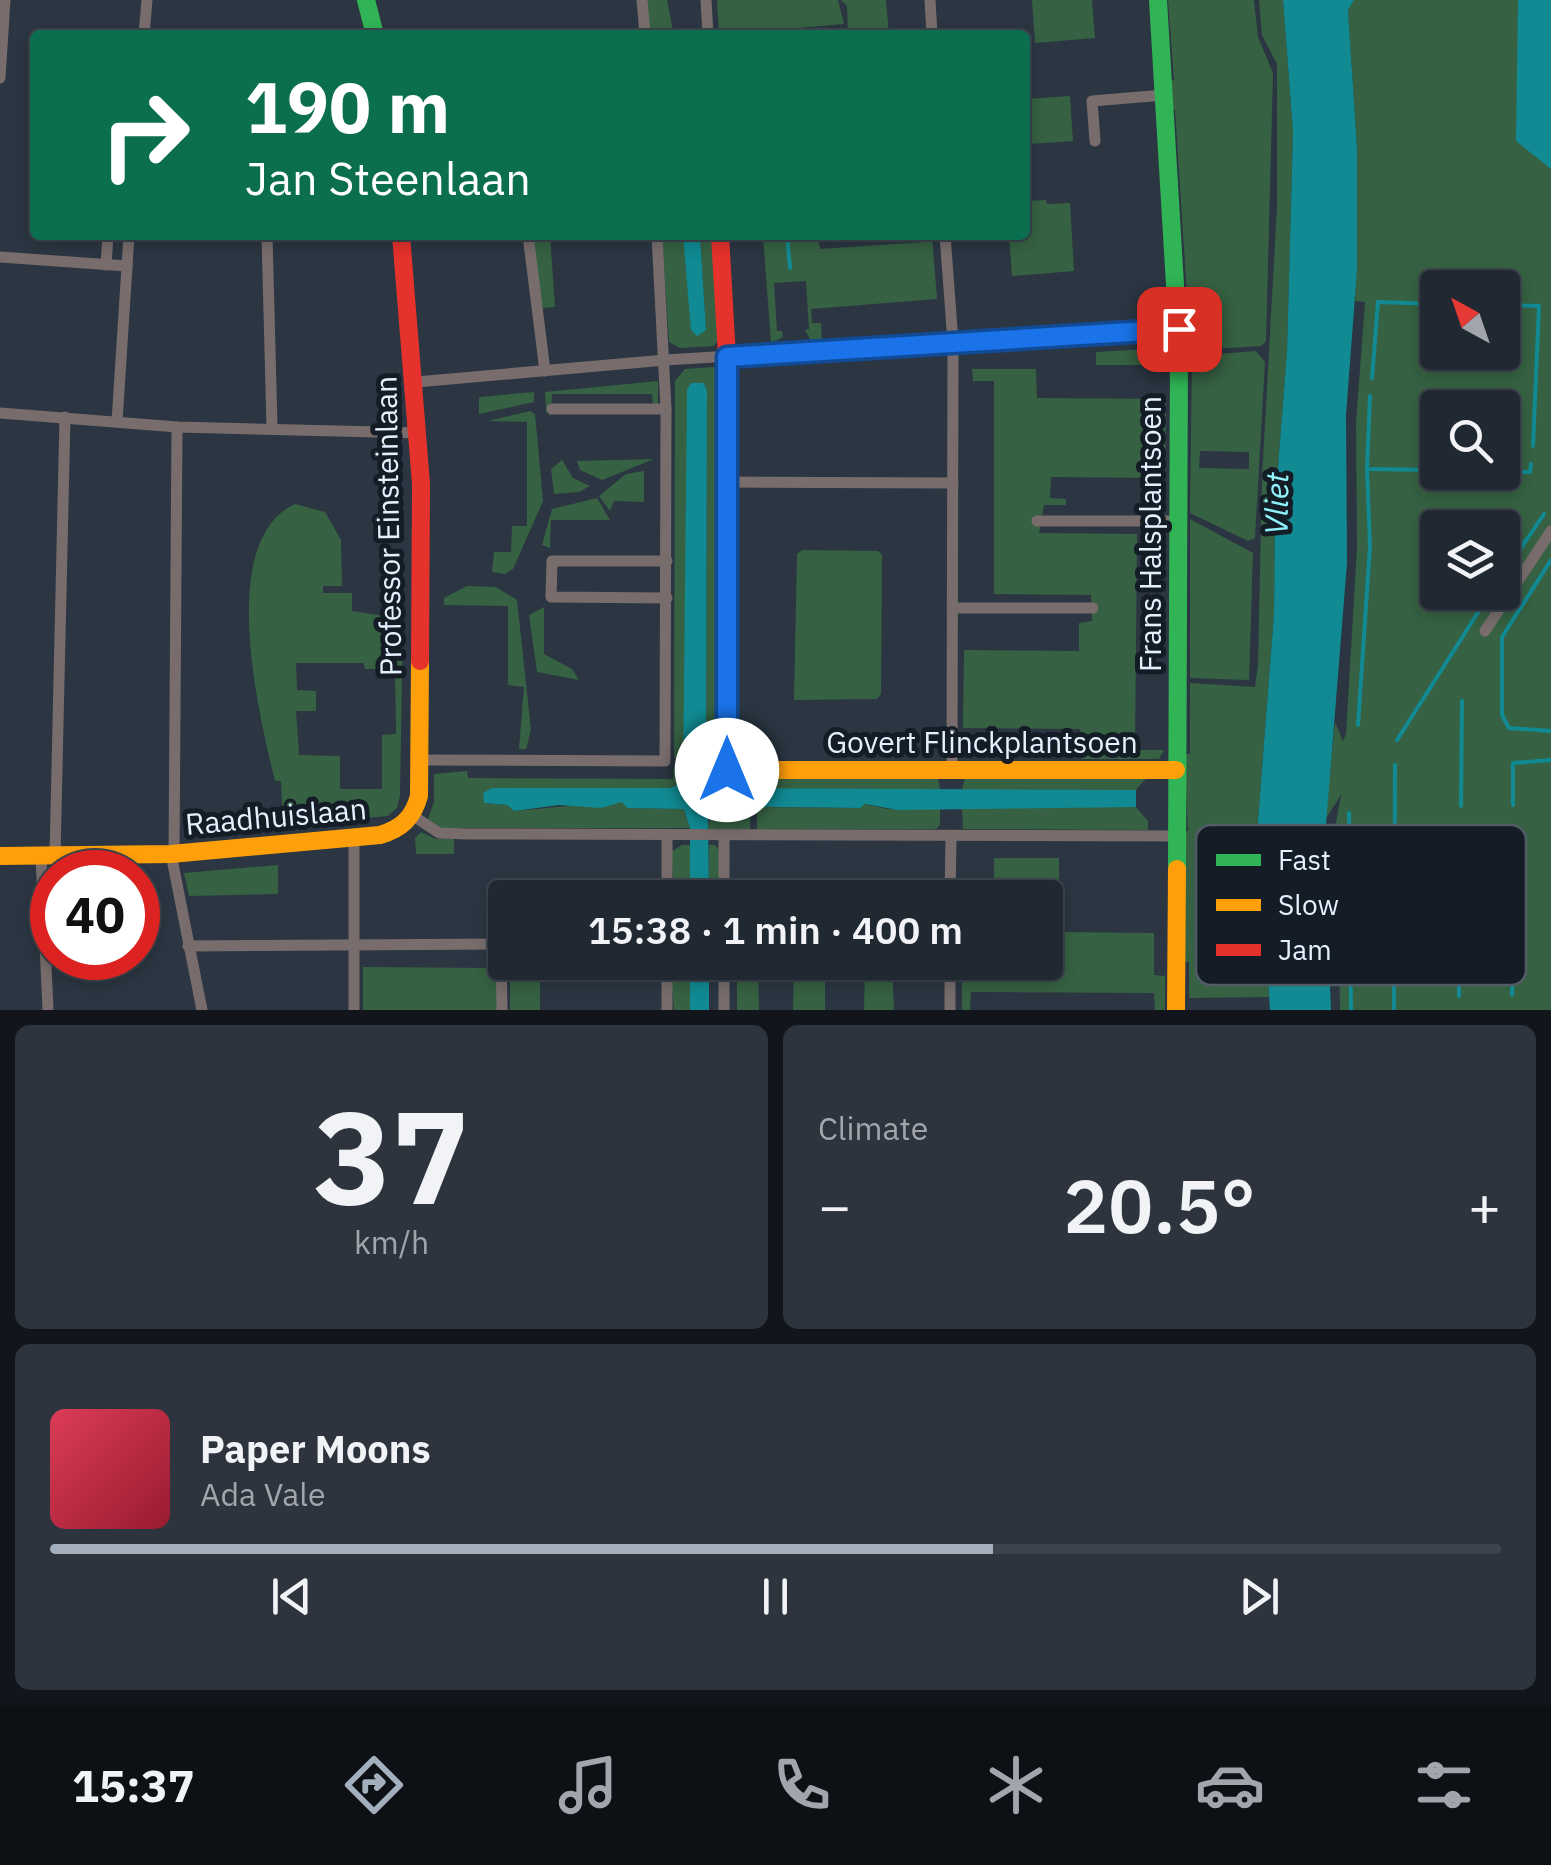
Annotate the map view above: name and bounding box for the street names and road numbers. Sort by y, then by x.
street label: Professor Einsteinlaan [365,375,410,677]
street label: Frans Halsplantsoen [1130,396,1169,672]
street label: Govert Flinckplantsoen [826,722,1138,761]
street label: Raadhuislaan [184,788,368,843]

